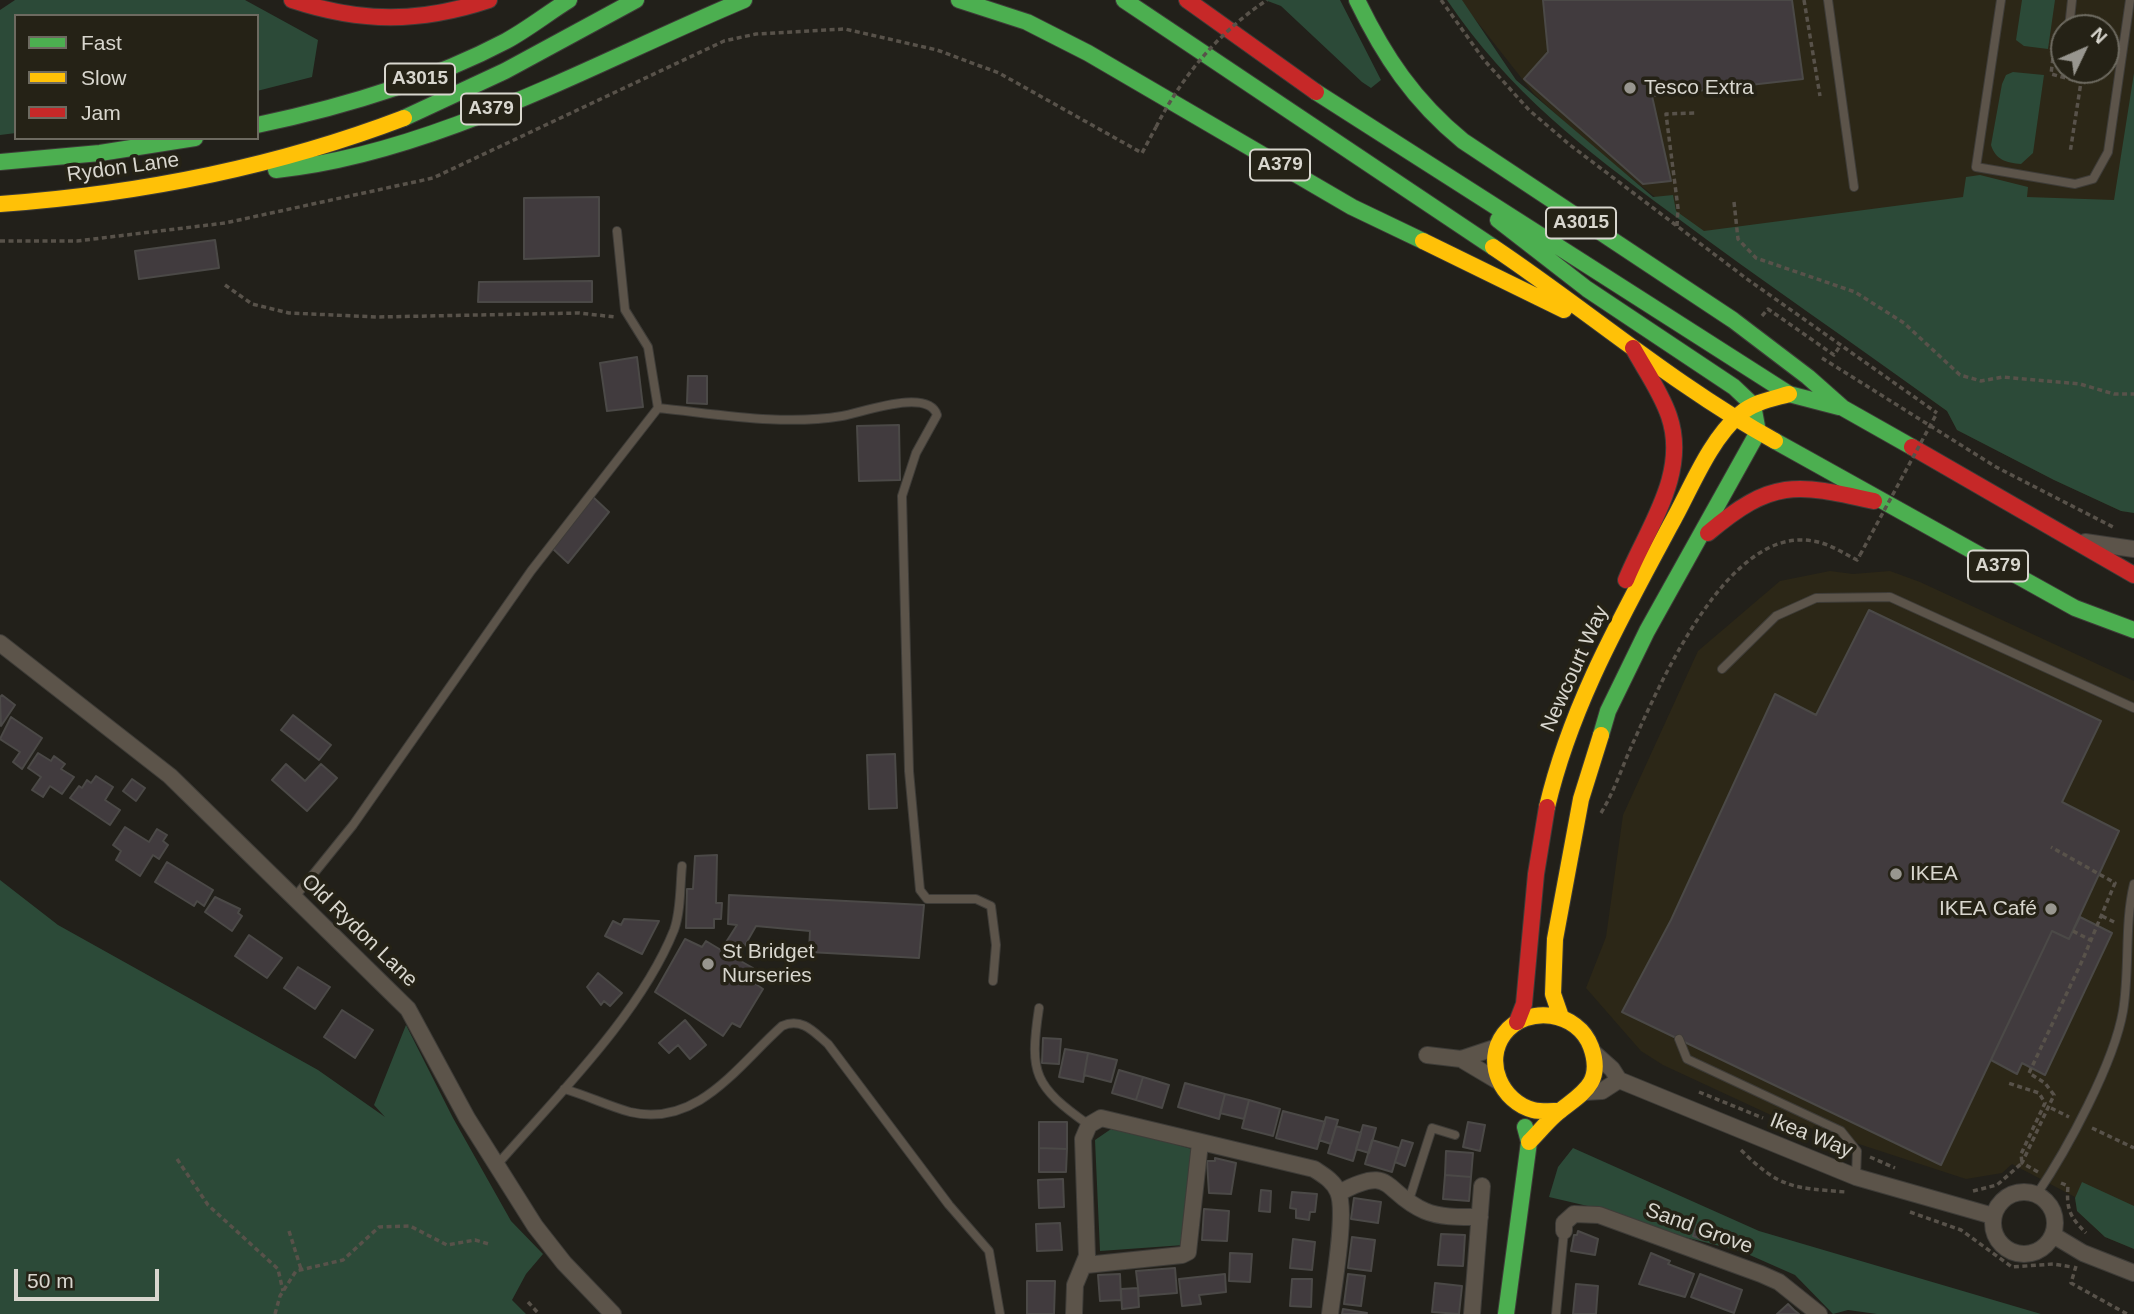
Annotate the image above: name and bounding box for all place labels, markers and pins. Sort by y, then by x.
place label: Tesco Extra [1644,75,1754,101]
marker: Tesco Extra [1622,80,1638,96]
place label: IKEA [1910,861,1958,887]
marker: IKEA [1888,866,1904,882]
place label: IKEA Café [1939,896,2037,922]
marker: IKEA Café [2043,901,2059,917]
place label: St Bridget Nurseries [722,939,814,989]
marker: St Bridget Nurseries [700,956,716,972]

